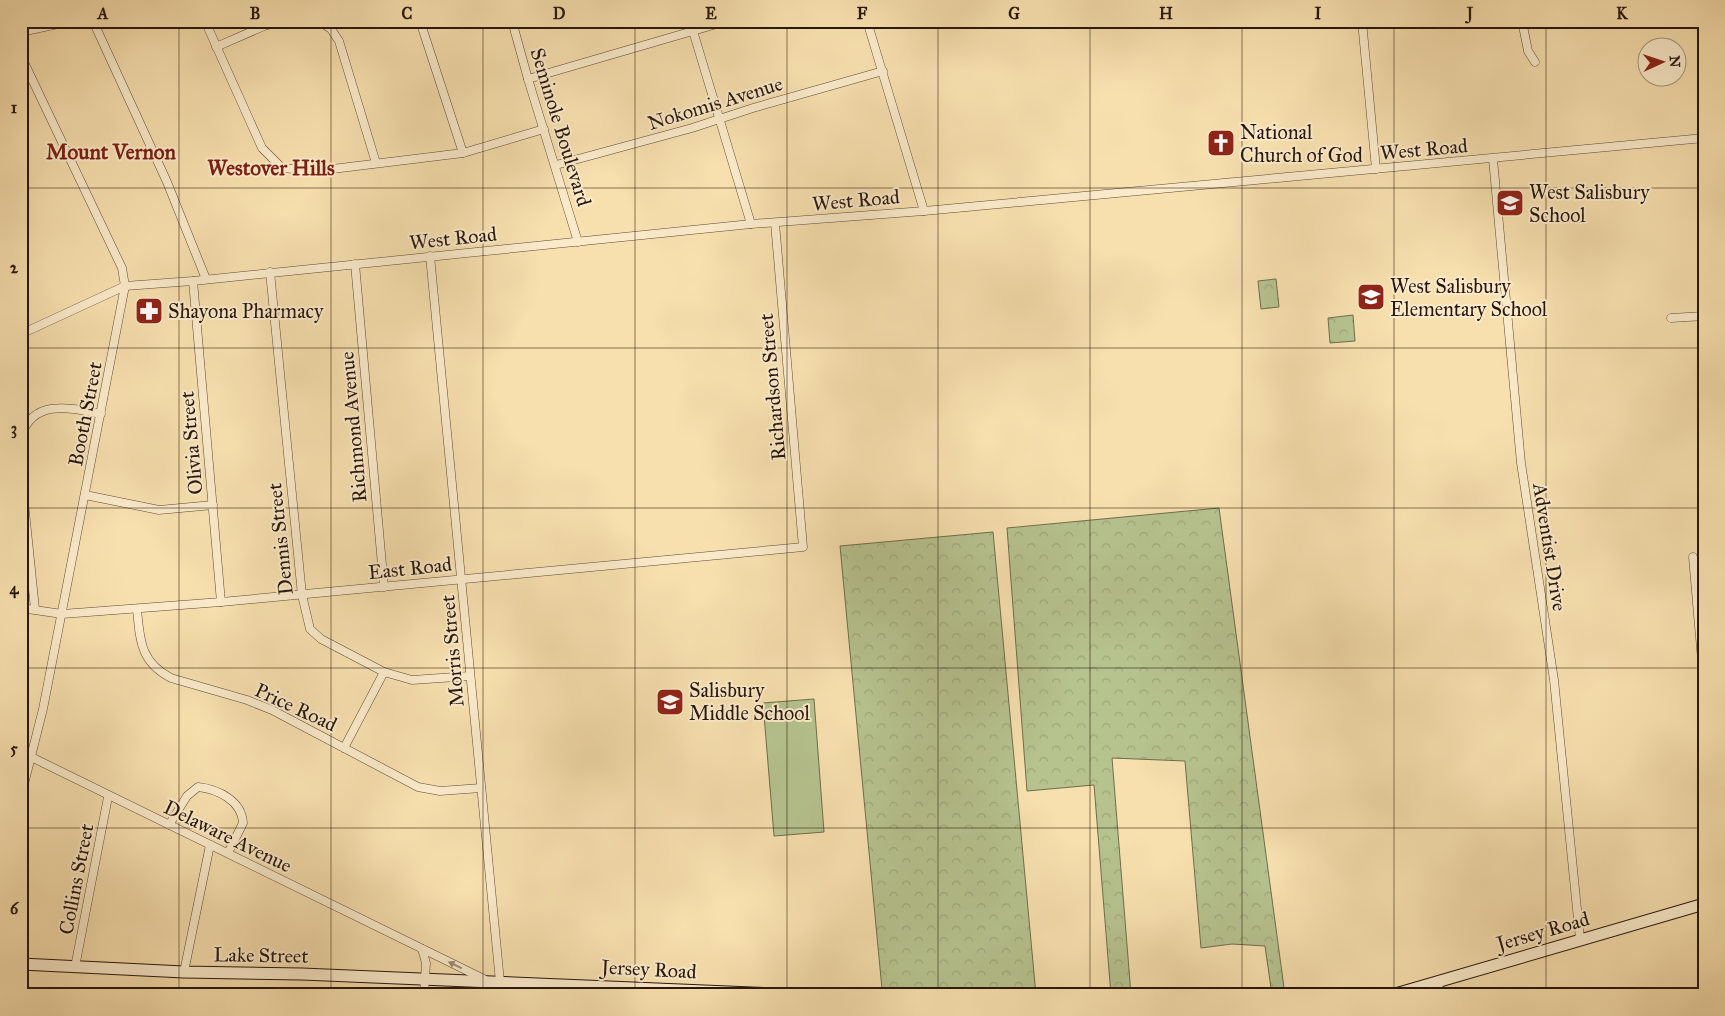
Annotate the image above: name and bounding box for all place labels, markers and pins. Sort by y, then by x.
place label: National Church of God [1240,120,1363,167]
church icon: National Church of God [1206,128,1236,158]
place label: West Salisbury School [1529,180,1650,227]
school or university icon: West Salisbury School [1495,188,1525,218]
place label: West Salisbury Elementary School [1390,274,1548,321]
school or university icon: West Salisbury Elementary School [1356,282,1386,312]
pharmacy icon: Shayona Pharmacy [134,296,164,326]
place label: Shayona Pharmacy [168,299,324,323]
place label: Salisbury Middle School [689,678,810,725]
school or university icon: Salisbury Middle School [655,687,685,717]

